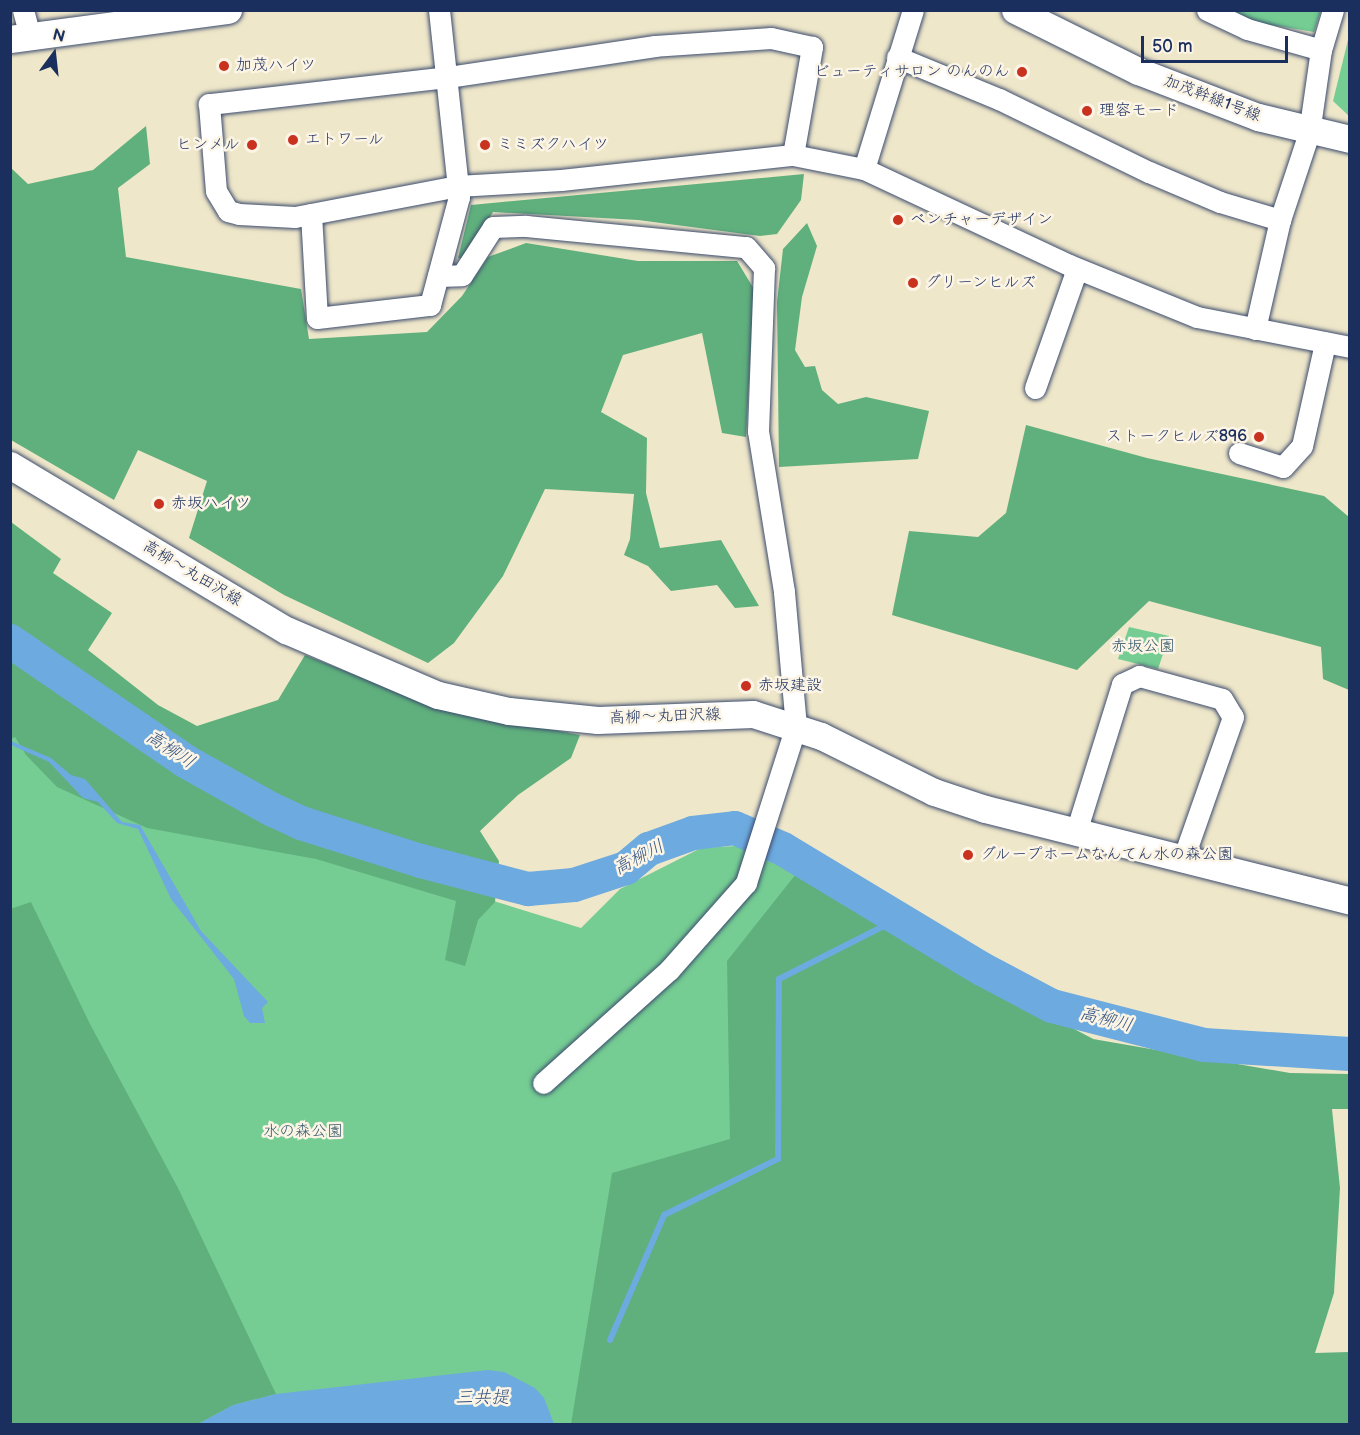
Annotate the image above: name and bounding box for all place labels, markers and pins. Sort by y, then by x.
place label: 加茂ハイツ [236,56,316,76]
marker: 加茂ハイツ [217,59,231,73]
place label: ビューティサロン のんのん [814,62,1010,82]
marker: ビューティサロン のんのん [1015,65,1029,79]
place label: 理容モード [1099,101,1179,121]
marker: 理容モード [1080,104,1094,118]
place label: エトワール [305,130,385,150]
marker: エトワール [286,133,300,147]
place label: ヒンメル [176,135,240,155]
place label: ミミズクハイツ [497,135,609,155]
marker: ヒンメル [245,138,259,152]
marker: ミミズクハイツ [478,138,492,152]
place label: ベンチャーデザイン [910,210,1054,230]
marker: ベンチャーデザイン [891,213,905,227]
place label: グリーンヒルズ [925,273,1037,293]
marker: グリーンヒルズ [906,276,920,290]
place label: ストークヒルズ896 [1107,427,1247,447]
marker: ストークヒルズ896 [1252,430,1266,444]
place label: 赤坂ハイツ [171,494,251,514]
marker: 赤坂ハイツ [152,497,166,511]
place label: 赤坂建設 [758,676,822,696]
marker: 赤坂建設 [739,679,753,693]
place label: グループホームなんてん水の森公園 [980,845,1237,865]
marker: グループホームなんてん水の森公園 [961,848,975,862]

